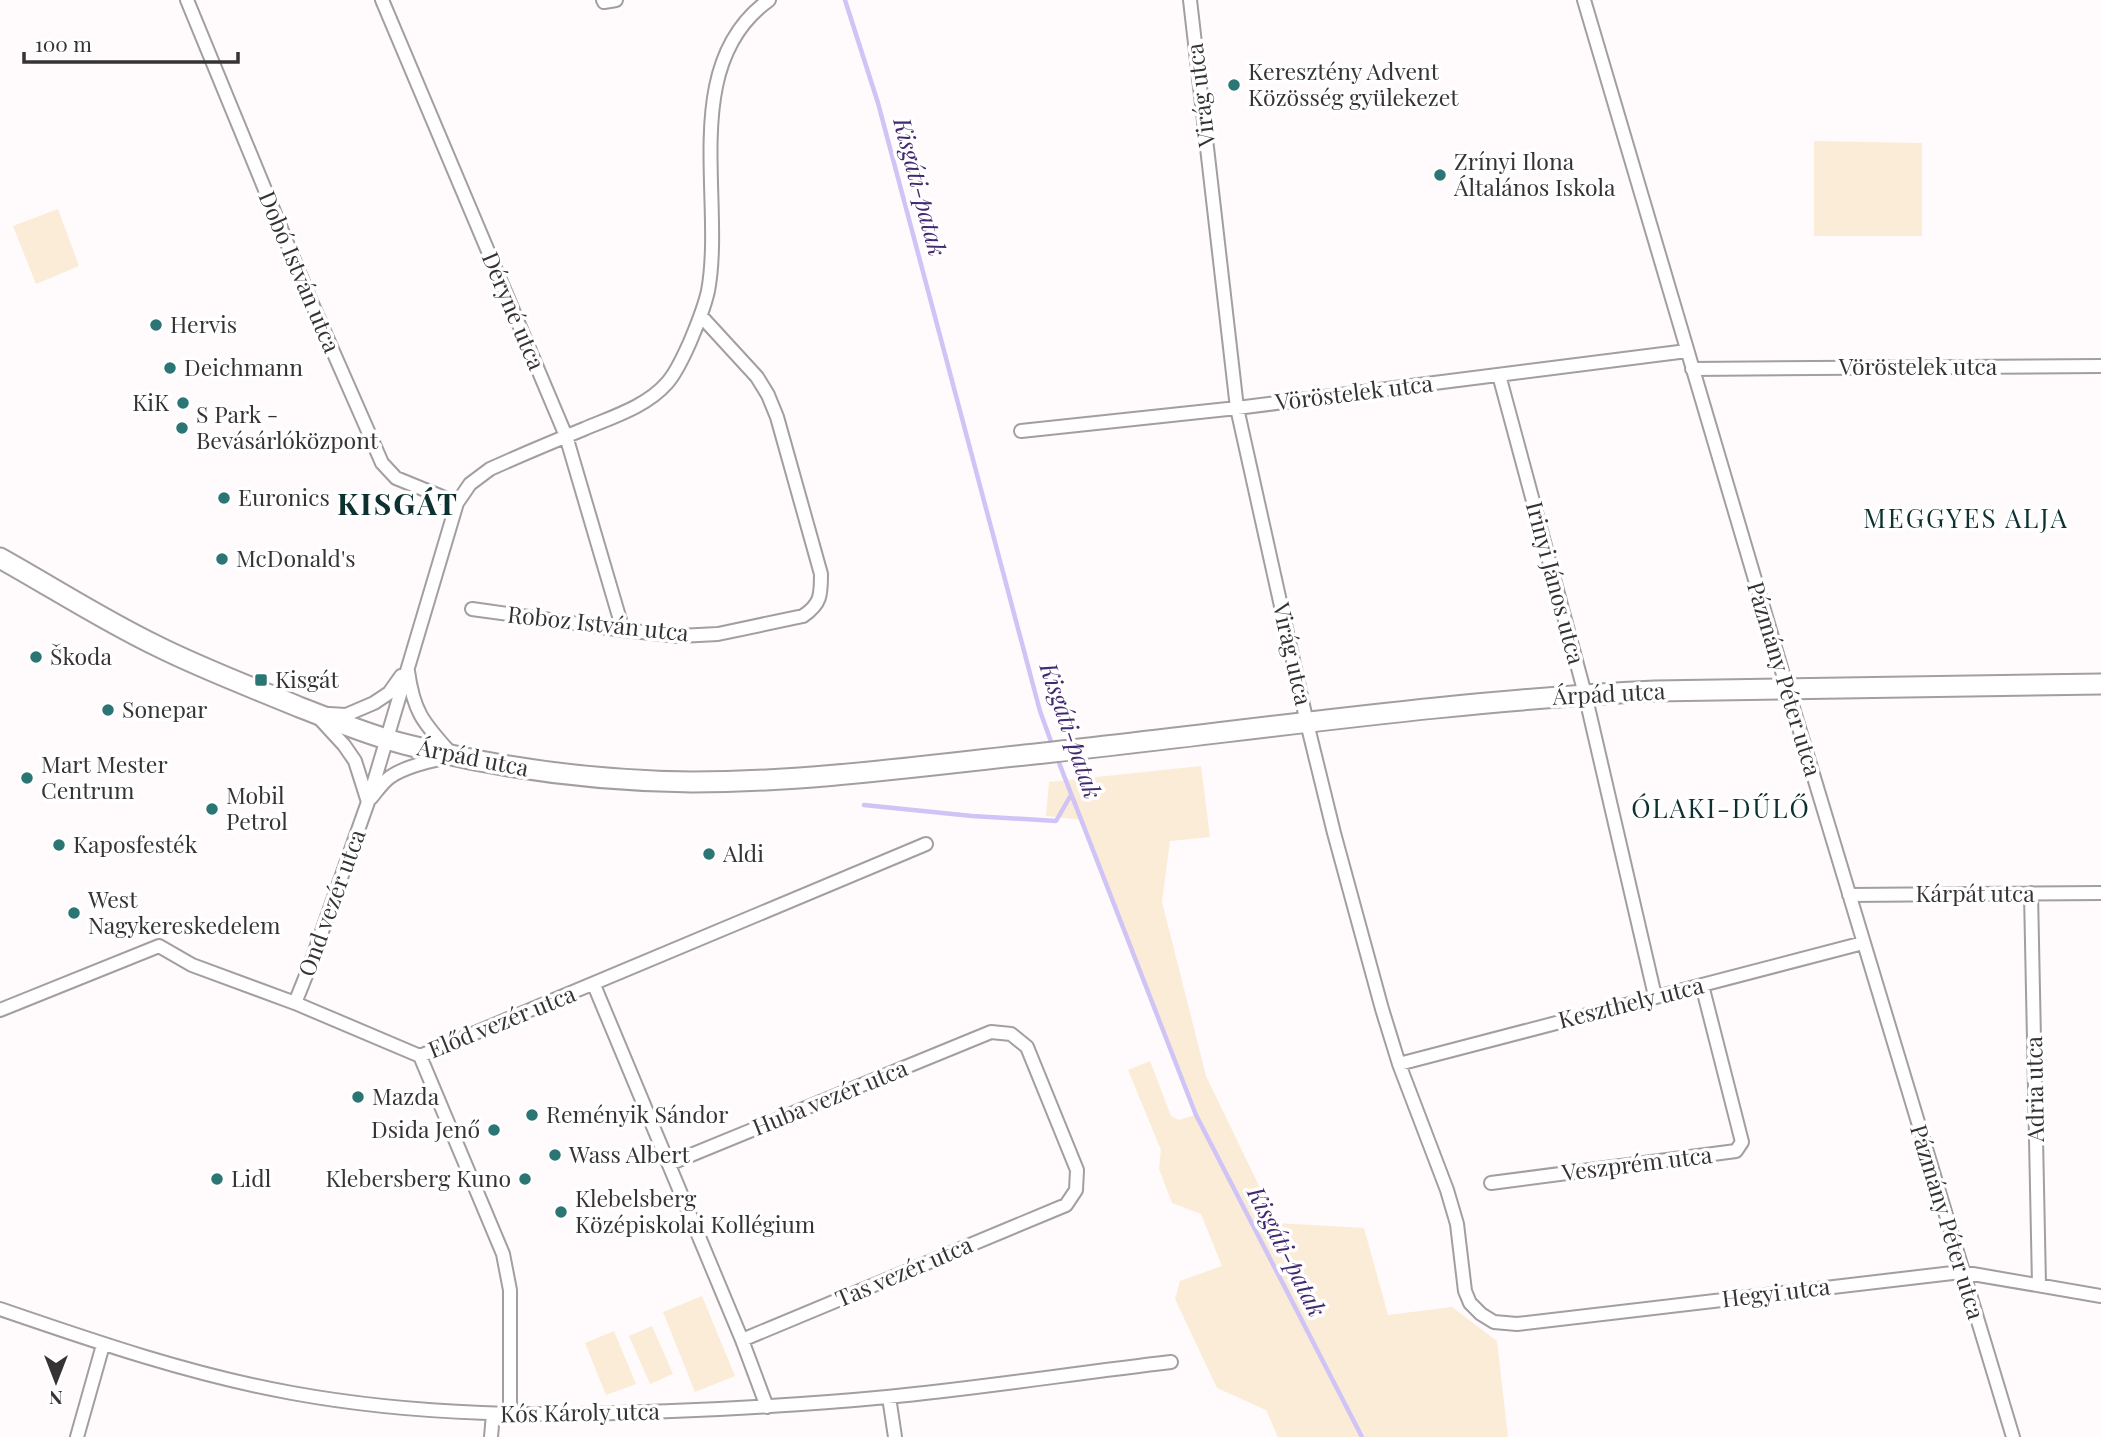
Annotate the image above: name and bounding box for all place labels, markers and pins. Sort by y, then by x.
place label: Keresztény Advent Közösség gyülekezet [1248,55,1459,112]
marker: Keresztény Advent Közösség gyülekezet [1226,77,1242,93]
place label: Zrínyi Ilona Általános Iskola [1453,145,1616,202]
marker: Zrínyi Ilona Általános Iskola [1432,167,1448,183]
place label: Hervis [170,308,237,339]
marker: Hervis [148,317,164,333]
place label: Deichmann [184,351,303,382]
marker: Deichmann [162,360,178,376]
place label: KiK [132,386,170,417]
marker: KiK [175,395,191,411]
place label: S Park - Bevásárlóközpont [196,398,379,455]
marker: S Park - Bevásárlóközpont [174,420,190,436]
place label: Euronics [238,481,330,512]
marker: Euronics [216,490,232,506]
place label: McDonald's [236,542,356,573]
marker: McDonald's [214,551,230,567]
place label: Škoda [50,640,112,671]
marker: Škoda [28,649,44,665]
place label: Kisgát [275,663,339,694]
marker: Kisgát [253,672,269,688]
place label: Sonepar [122,693,207,724]
marker: Sonepar [100,702,116,718]
place label: Mart Mester Centrum [41,748,168,805]
marker: Mart Mester Centrum [19,770,35,786]
place label: Mobil Petrol [226,779,288,836]
marker: Mobil Petrol [204,801,220,817]
place label: Kaposfesték [73,828,198,859]
marker: Kaposfesték [51,837,67,853]
place label: Aldi [722,837,764,868]
marker: Aldi [701,846,717,862]
place label: West Nagykereskedelem [87,883,281,940]
marker: West Nagykereskedelem [66,905,82,921]
place label: Mazda [372,1080,440,1111]
marker: Mazda [350,1089,366,1105]
place label: Reményik Sándor [546,1098,728,1129]
marker: Reményik Sándor [524,1107,540,1123]
place label: Dsida Jenő [371,1113,480,1144]
marker: Dsida Jenő [486,1122,502,1138]
place label: Wass Albert [568,1138,691,1169]
marker: Wass Albert [547,1147,563,1163]
place label: Lidl [231,1162,272,1193]
place label: Klebersberg Kuno [325,1162,511,1193]
marker: Lidl [209,1171,225,1187]
marker: Klebersberg Kuno [517,1171,533,1187]
place label: Klebelsberg Középiskolai Kollégium [575,1182,816,1239]
marker: Klebelsberg Középiskolai Kollégium [553,1204,569,1220]

